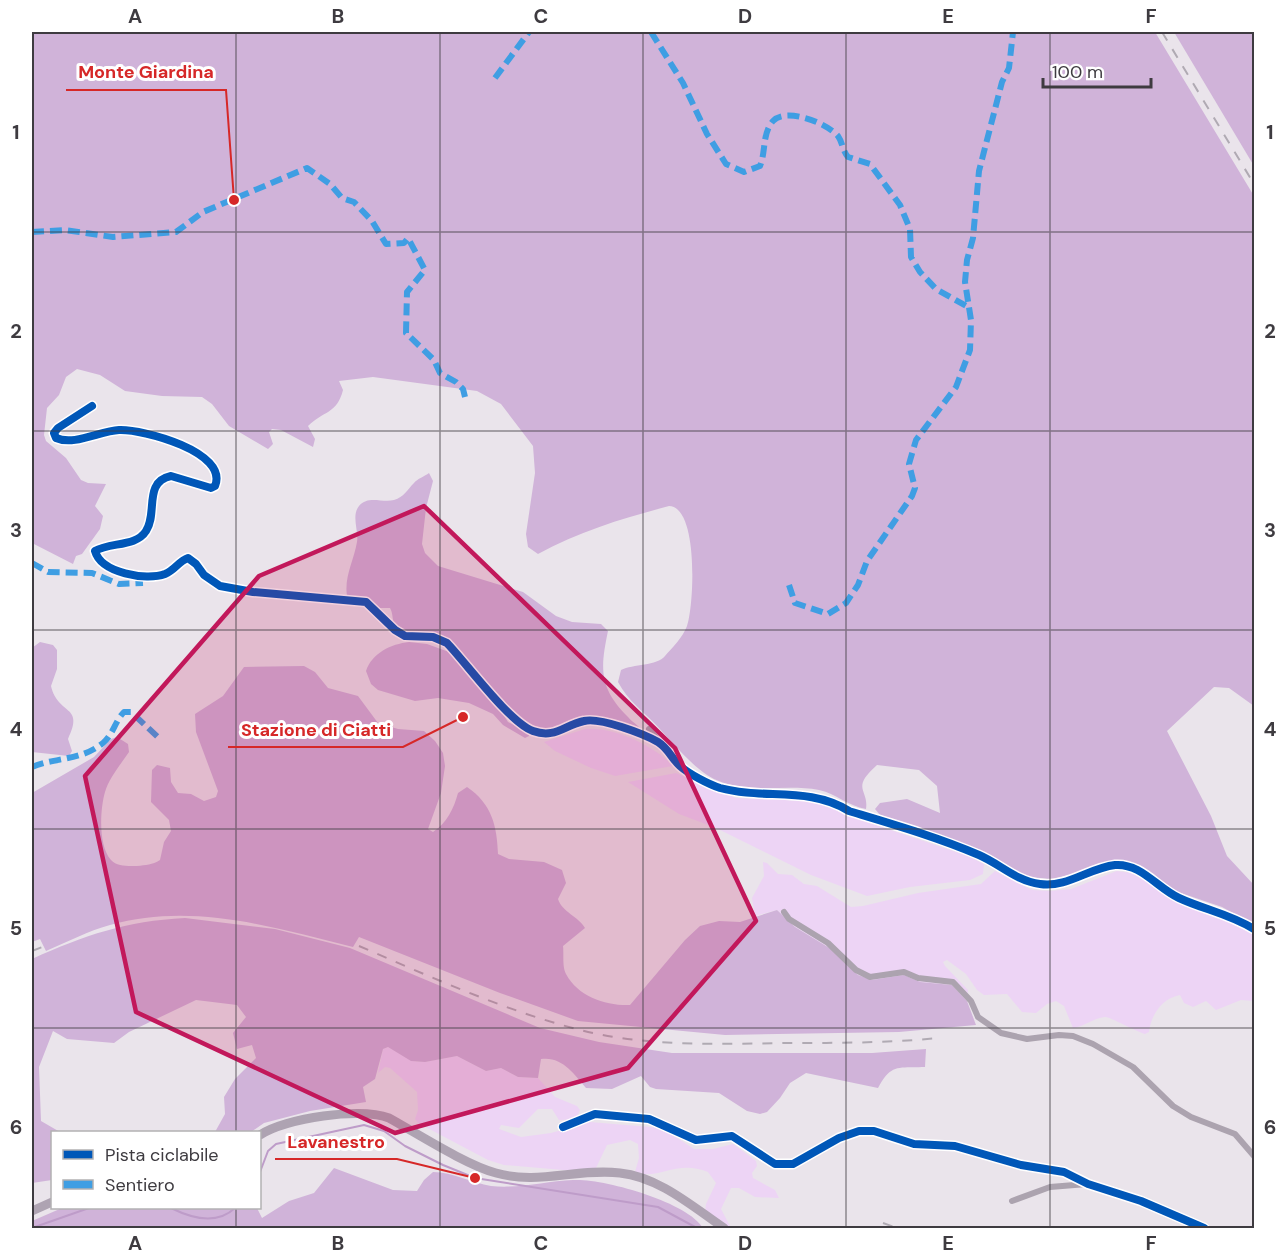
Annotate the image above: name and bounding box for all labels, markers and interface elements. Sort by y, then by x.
text: A [128,3,142,29]
text: B [332,3,344,29]
text: C [534,3,548,29]
text: D [738,3,752,29]
text: E [942,3,954,29]
text: F [1145,3,1157,29]
scale bar [1043,51,1151,89]
callout: Monte Giardina [66,54,226,90]
text: Monte Giardina [78,60,214,84]
text: 100 m [1052,60,1103,84]
text: 1 [12,119,20,145]
text: 1 [1266,119,1274,145]
text: 2 [10,318,22,344]
text: 2 [1264,318,1276,344]
text: 3 [10,517,22,543]
text: 3 [1264,517,1276,543]
callout: Stazione di Ciatti [228,711,403,747]
text: 4 [10,716,23,742]
text: 4 [1264,716,1277,742]
text: Stazione di Ciatti [241,718,391,742]
text: 5 [10,915,22,941]
text: 5 [1264,915,1276,941]
text: 6 [10,1114,22,1140]
text: 6 [1264,1114,1276,1140]
callout: Lavanestro [275,1123,397,1159]
text: Lavanestro [287,1130,385,1154]
legend [51,1131,261,1209]
text: Pista ciclabile [105,1143,219,1167]
text: Sentiero [105,1173,175,1197]
text: A [128,1230,142,1256]
text: B [332,1230,344,1256]
text: C [534,1230,548,1256]
text: D [738,1230,752,1256]
text: E [942,1230,954,1256]
text: F [1145,1230,1157,1256]

